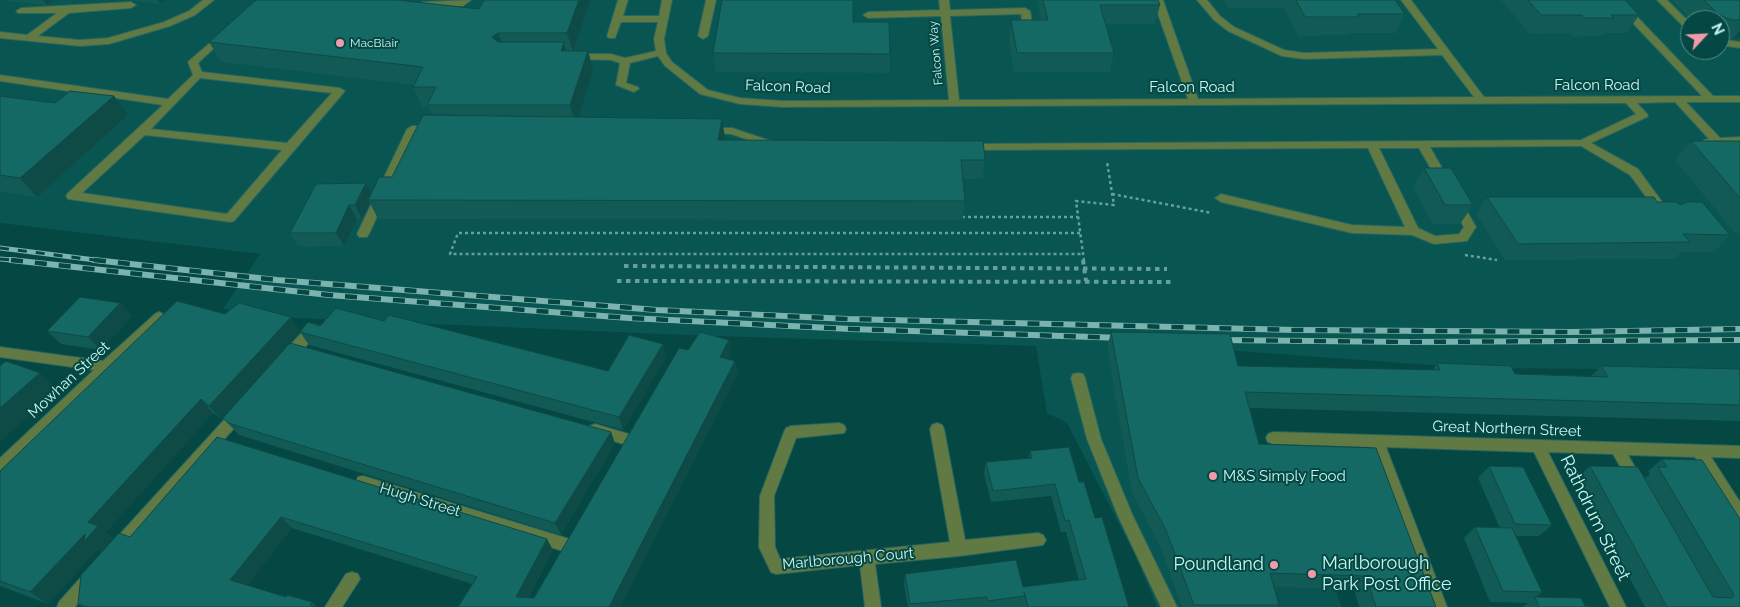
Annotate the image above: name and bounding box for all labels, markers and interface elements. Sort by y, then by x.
north arrow [1680,10,1730,60]
street label: Falcon Way [926,20,946,86]
text: N [1708,21,1727,37]
place label: MacBlair [350,36,398,50]
marker: MacBlair [334,37,346,49]
street label: Falcon Road [1554,76,1640,94]
street label: Falcon Road [745,77,831,97]
street label: Falcon Road [1149,78,1235,96]
street label: Mowhan Street [24,338,114,422]
street label: Great Northern Street [1432,417,1582,441]
street label: Rathdrum Street [1555,452,1635,584]
place label: M&S Simply Food [1223,467,1346,485]
marker: M&S Simply Food [1207,470,1219,482]
street label: Hugh Street [377,479,463,521]
street label: Marlborough Court [782,544,914,574]
place label: Marlborough Park Post Office [1322,553,1451,596]
place label: Poundland [1173,554,1264,576]
marker: Poundland [1268,559,1280,571]
marker: Marlborough Park Post Office [1306,568,1318,580]

